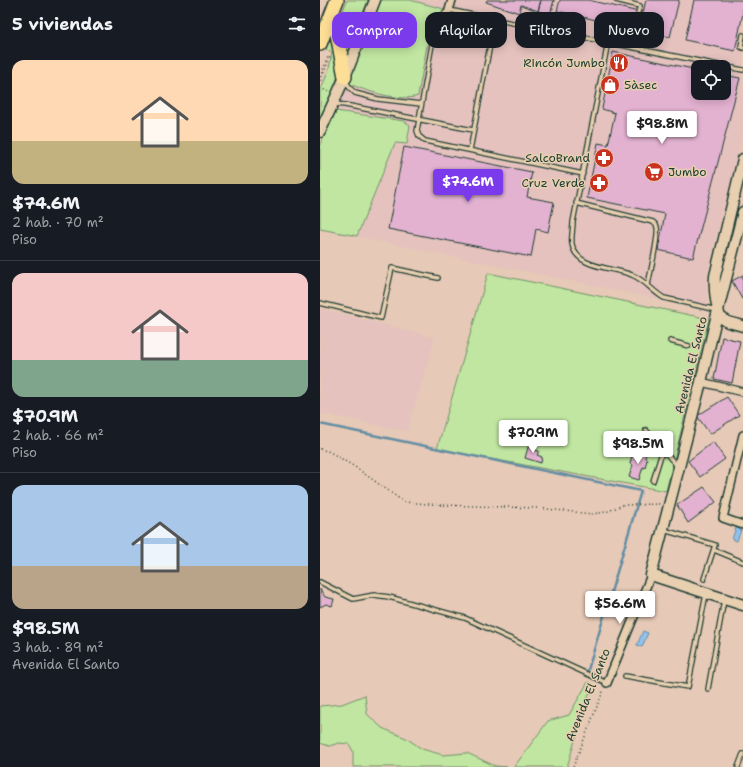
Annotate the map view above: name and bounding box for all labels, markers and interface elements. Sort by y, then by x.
chip: Comprar [332,12,417,48]
chip: Alquilar [425,12,507,48]
chip: Filtros [515,12,586,48]
chip: Nuevo [594,12,664,48]
text: 5 viviendas [12,13,113,35]
icon: filters [286,13,308,35]
restaurant icon: Rincón Jumbo [608,52,630,74]
place label: Rincón Jumbo [523,55,605,71]
map controls [691,60,731,100]
button: locate [691,60,731,100]
shop icon: 5àsec [599,74,621,96]
place label: 5àsec [624,77,657,93]
icon: home [124,86,196,158]
pin: $98.8M [629,111,695,145]
text: $98.8M [636,115,688,132]
pharmacy icon: SalcoBrand [593,147,615,169]
place label: SalcoBrand [525,150,590,166]
supermarket icon: Jumbo [643,161,665,183]
place label: Jumbo [668,164,707,180]
pin: $74.6M [435,169,501,203]
pharmacy icon: Cruz Verde [588,172,610,194]
text: $74.6M [442,173,494,190]
place label: Cruz Verde [522,175,585,191]
text: $74.6M [12,192,80,214]
text: 2 hab. · 70 m² [12,214,104,231]
text: Piso [12,231,37,248]
icon: home [124,299,196,371]
street label: Avenida El Santo [671,315,711,415]
text: $70.9M [12,405,78,427]
pin: $70.9M [500,420,566,454]
text: $70.9M [508,424,558,441]
text: 2 hab. · 66 m² [12,427,104,444]
pin: $98.5M [605,431,671,465]
text: $98.5M [612,435,664,452]
text: Piso [12,444,37,461]
icon: home [124,511,196,583]
pin: $56.6M [587,591,653,625]
text: $56.6M [594,595,646,612]
text: $98.5M [12,617,79,639]
text: 3 hab. · 89 m² [12,639,104,656]
street label: Avenida El Santo [562,646,614,744]
text: Avenida El Santo [12,656,120,673]

